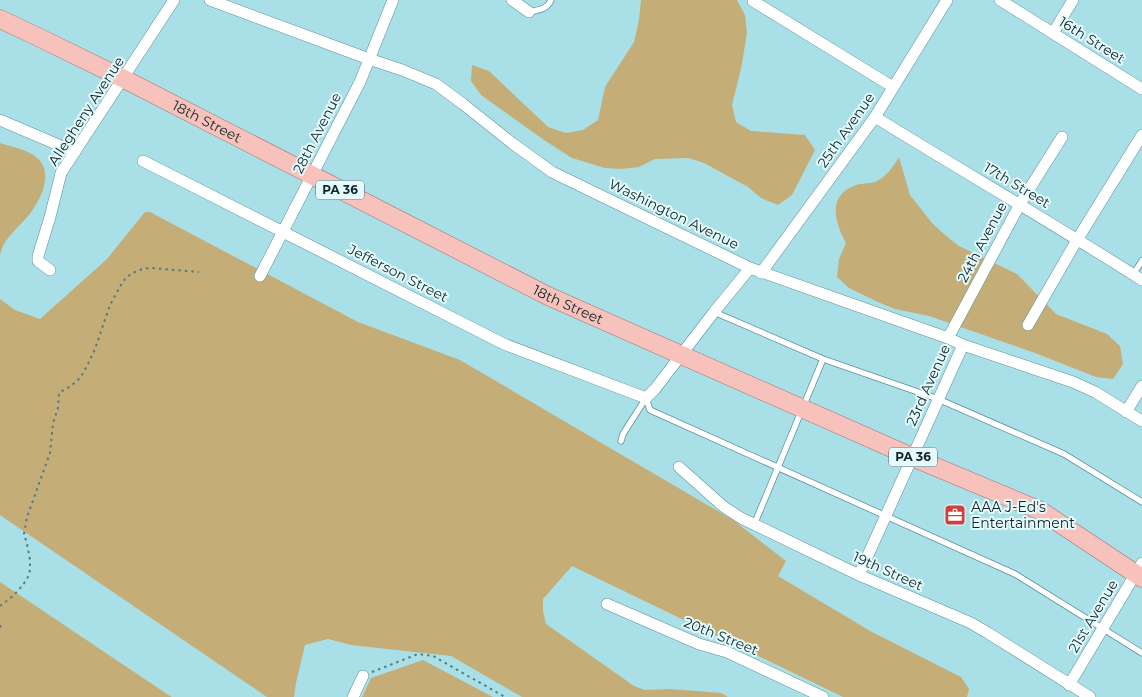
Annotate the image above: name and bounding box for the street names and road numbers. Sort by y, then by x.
street label: 16th Street [1056,13,1129,68]
street label: Allegheny Avenue [44,53,128,169]
street label: 28th Avenue [289,89,345,177]
street label: 25th Avenue [814,89,878,171]
street label: 18th Street [169,96,245,147]
street label: 17th Street [981,158,1054,212]
street label: Washington Avenue [606,175,742,253]
road number: PA 36 [316,180,364,200]
street label: 24th Avenue [953,199,1011,285]
street label: Jefferson Street [344,240,451,306]
street label: 18th Street [530,281,606,328]
street label: 23rd Avenue [902,341,954,429]
road number: PA 36 [889,448,937,467]
street label: 19th Street [850,548,926,595]
street label: 21st Avenue [1064,576,1122,656]
street label: 20th Street [681,613,761,659]

